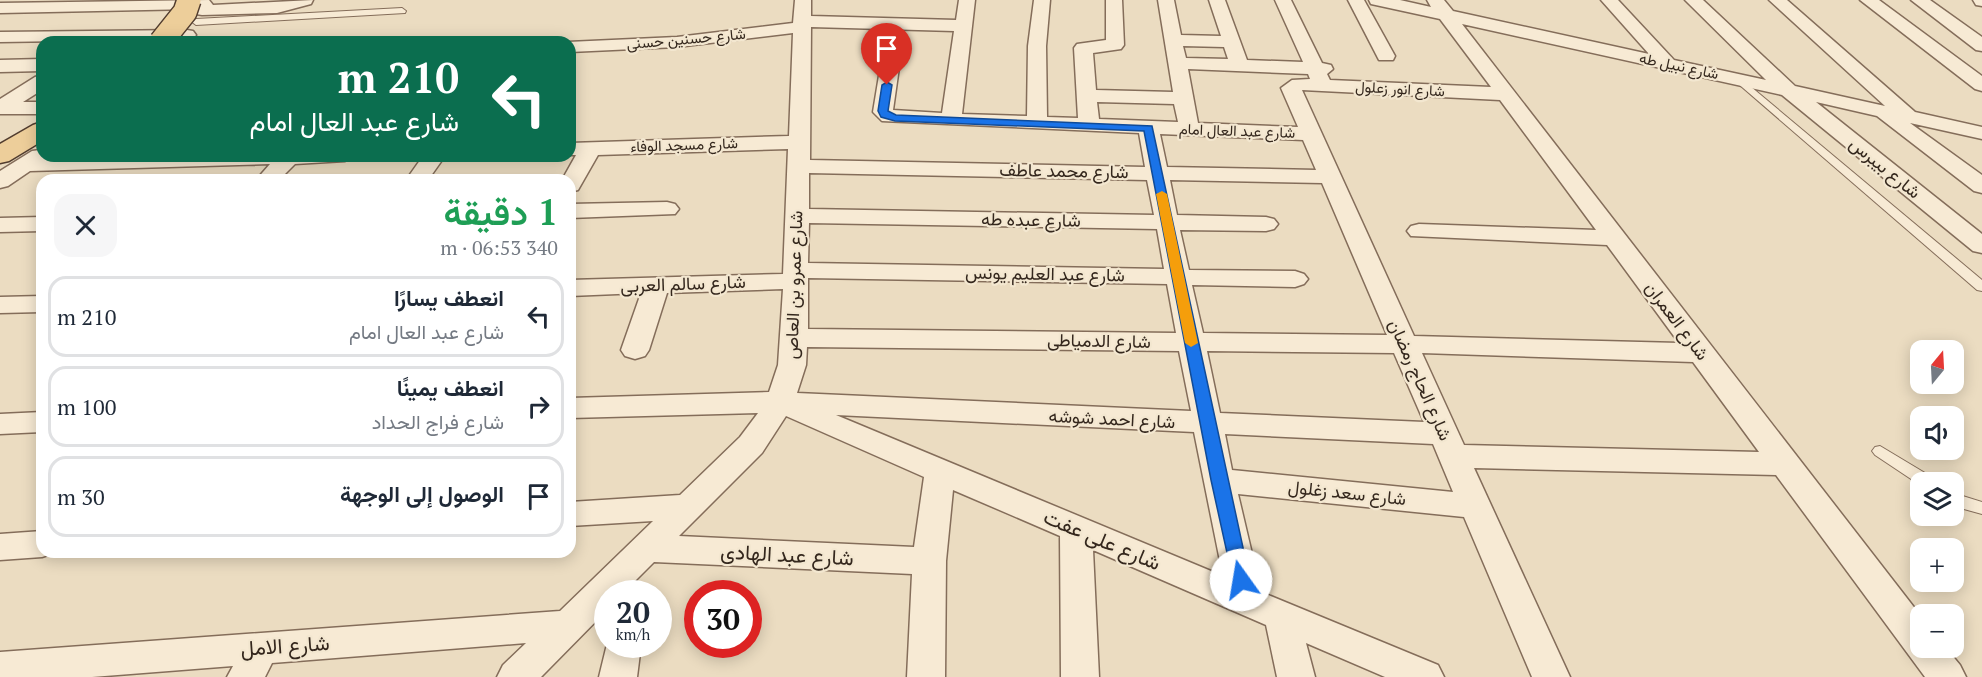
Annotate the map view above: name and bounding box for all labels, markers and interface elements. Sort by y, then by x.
street label: شارع حسنين حسنى [626,23,747,55]
pin [861,23,912,85]
icon: arrive [870,32,903,65]
street label: شارع نبيل طه [1637,47,1721,85]
text: 210 m [338,49,459,105]
icon: left [480,60,558,138]
street label: شارع انور زعلول [1355,76,1446,102]
text: شارع عبد العال امام [250,103,459,139]
street label: شارع عبد العال امام [1178,118,1296,144]
street label: شارع بيبرس [1844,131,1926,204]
street label: شارع مسجد الوفاء [630,132,738,158]
street label: شارع محمد عاطف [999,157,1129,184]
text: 1 دقيقة [443,188,558,235]
button: close [54,194,117,257]
street label: شارع عبده طه [981,206,1081,233]
street label: شارع عمرو بن العاص [778,210,809,360]
text: 340 m · 06:53 [440,234,558,261]
street label: شارع عبد العليم يونس [965,260,1125,287]
street label: شارع سالم العربى [620,269,746,298]
street label: شارع العمران [1640,276,1715,365]
text: انعطف يسارًا [394,283,504,312]
icon: left [522,300,555,333]
text: 210 m [57,302,117,331]
street label: شارع الحاج رمضان [1383,315,1458,444]
text: شارع عبد العال امام [349,318,504,345]
street label: شارع الدمياطى [1047,327,1151,354]
north arrow [1910,340,1964,394]
map controls [1910,340,1964,658]
text: انعطف يمينًا [397,373,504,402]
icon: right [522,390,555,423]
text: 100 m [57,392,117,421]
street label: شارع احمد شوشه [1048,403,1176,434]
button: sound [1910,406,1964,460]
text: شارع فراج الحداد [372,408,504,435]
button: layers [1910,472,1964,526]
street label: شارع سعد زغلول [1287,474,1407,511]
text: الوصول إلى الوجهة [340,479,504,508]
icon: arrive [522,480,555,513]
text: 30 m [57,482,105,511]
street label: شارع على عفت [1039,502,1165,577]
street label: شارع عبد الهادى [720,537,854,572]
button: + [1910,538,1964,592]
position arrow [1209,548,1273,612]
speed limit sign: 30 [684,580,762,658]
text: 20 [616,592,650,632]
button: − [1910,604,1964,658]
text: km/h [616,624,650,644]
street label: شارع الامل [239,628,331,663]

